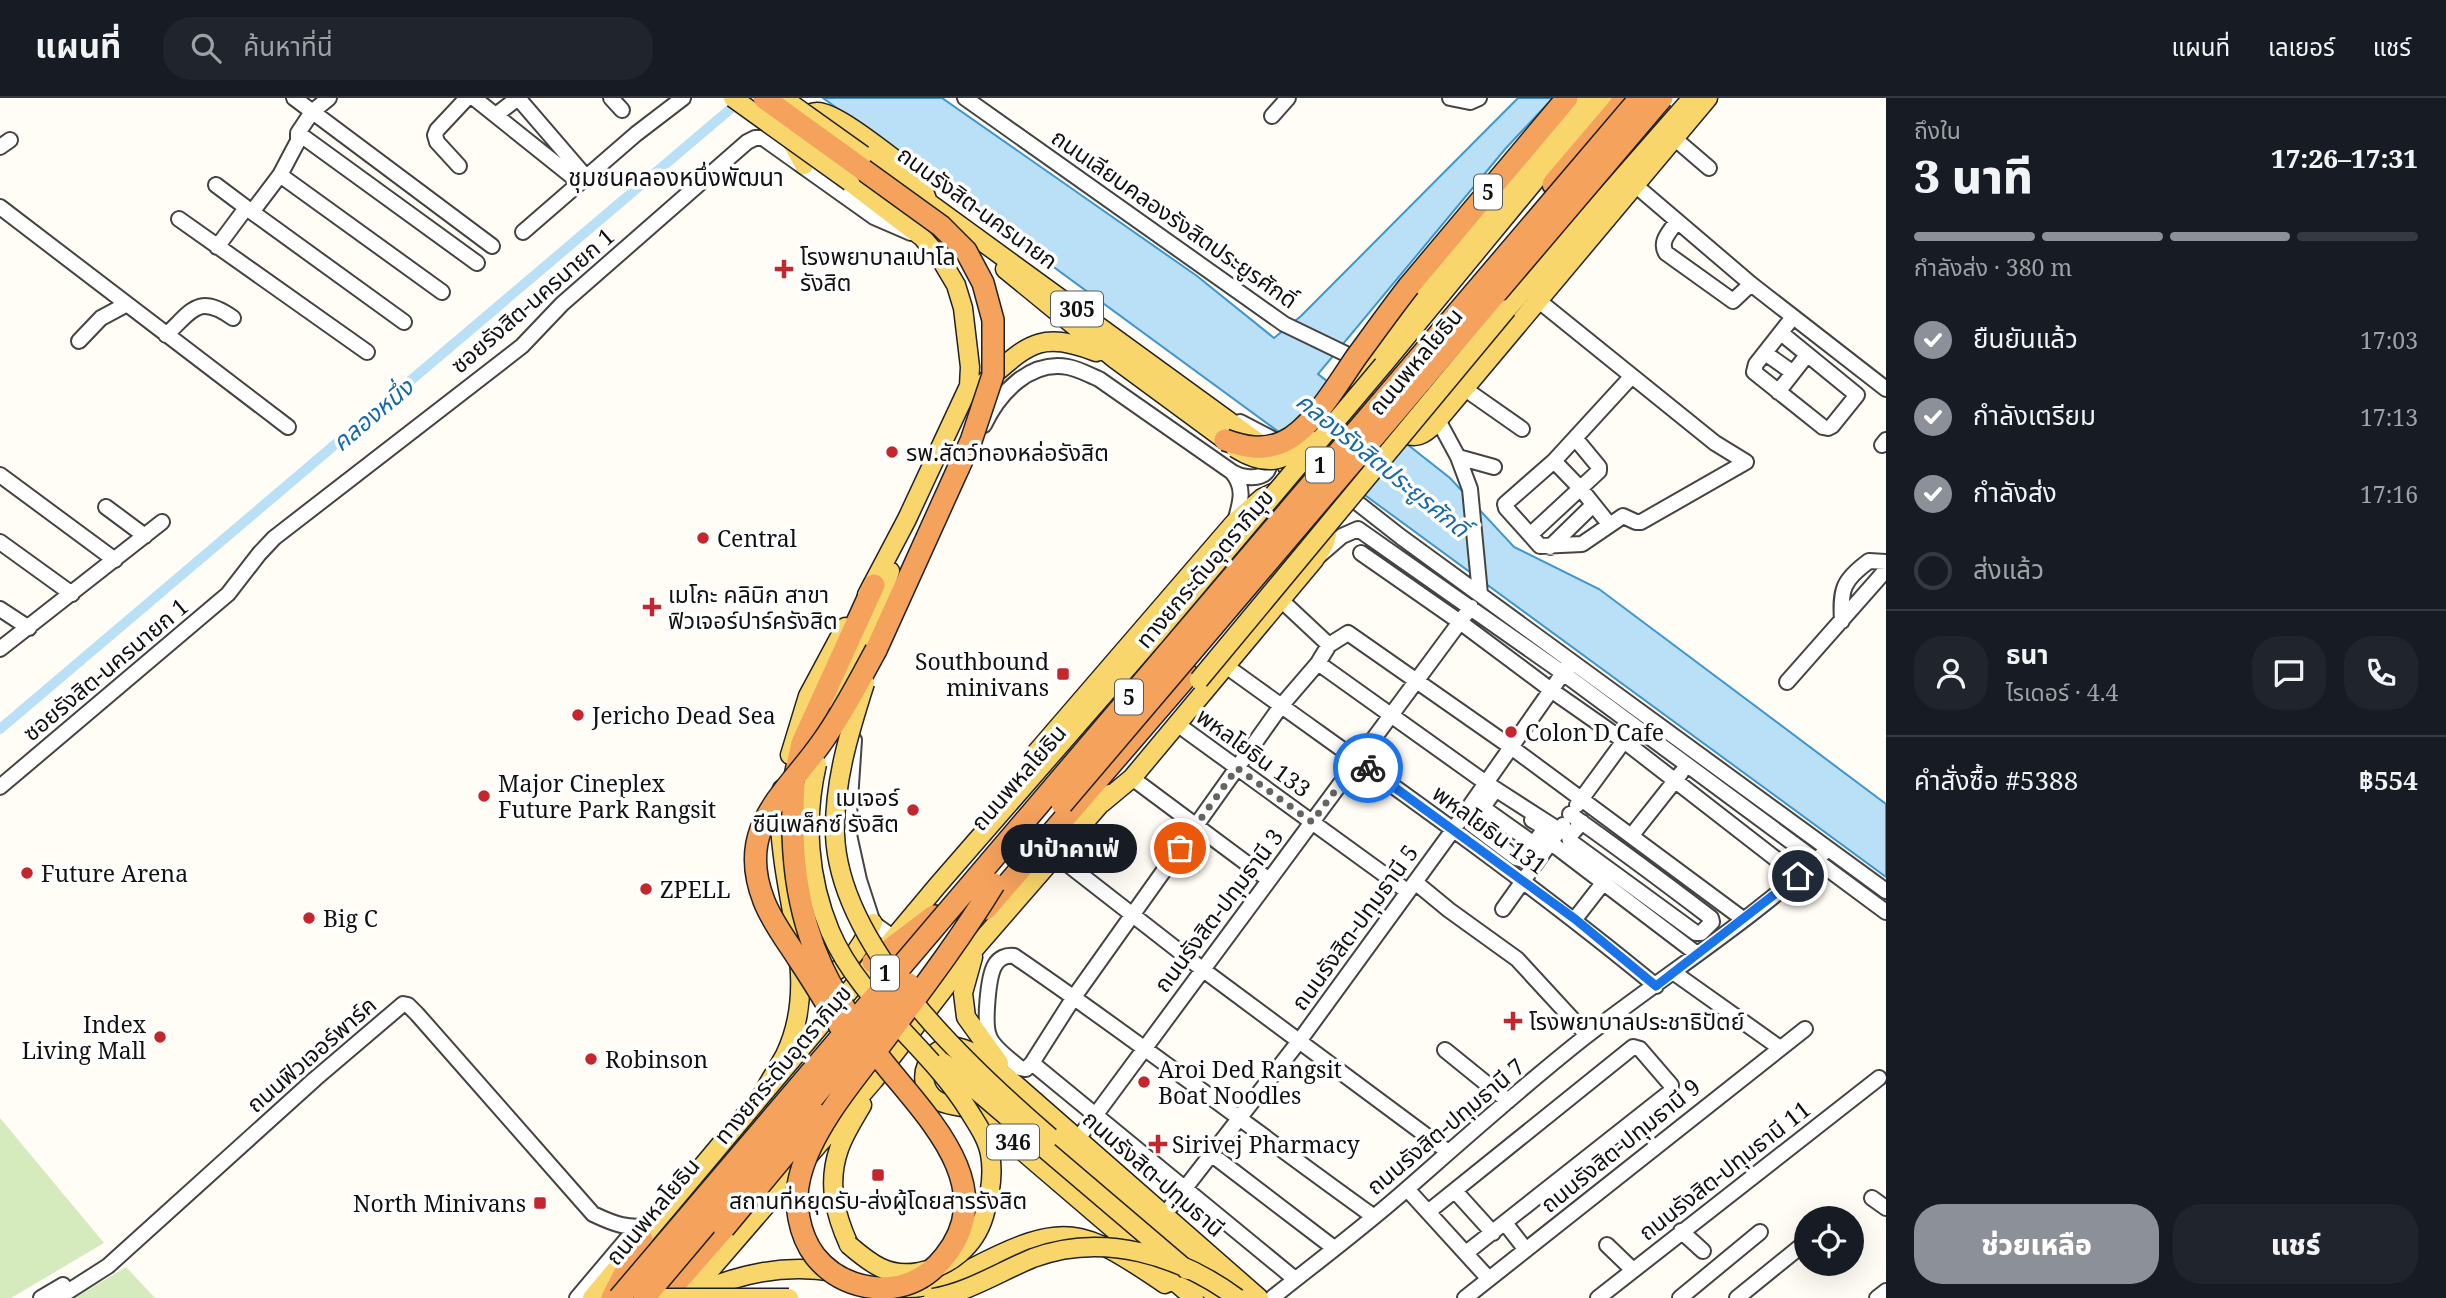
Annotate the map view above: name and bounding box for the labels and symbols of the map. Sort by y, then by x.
street label: ถนนเลียบคลองรังสิตประยูรศักดิ์ [1046,121,1304,315]
street label: ถนนรังสิต-นครนายก [891,138,1065,276]
district label: ชุมชนคลองหนึ่งพัฒนา [568,160,784,193]
road number: 5 [1474,174,1502,210]
street label: ซอยรังสิต-นครนายก 1 [443,220,621,380]
place label: โรงพยาบาลเปาโล รังสิต [800,240,956,298]
marker: โรงพยาบาลเปาโล รังสิต [774,259,794,279]
road number: 305 [1051,292,1103,326]
street label: ถนนพหลโยธิน [1361,300,1469,422]
water label: คลองหนึ่ง [324,370,421,458]
water label: คลองรังสิตประยูรศักดิ์ [1290,384,1481,548]
place label: รพ.สัตว์ทองหล่อรังสิต [906,436,1109,468]
marker: รพ.สัตว์ทองหล่อรังสิต [884,444,900,460]
road number: 1 [1306,448,1334,482]
street label: ทางยกระดับอุตราภิมุข [1128,481,1280,655]
place label: Central [717,522,797,554]
marker: Central [695,530,711,546]
place label: เมโกะ คลินิก สาขา ฟิวเจอร์ปาร์ครังสิต [668,578,838,636]
street label: ซอยรังสิต-นครนายก 1 [15,590,195,748]
marker: เมโกะ คลินิก สาขา ฟิวเจอร์ปาร์ครังสิต [642,597,662,617]
place label: Southbound minivans [915,645,1049,703]
marker: Southbound minivans [1055,666,1071,682]
road number: 5 [1115,680,1143,714]
place label: Jericho Dead Sea [591,699,776,731]
street label: พหลโยธิน 133 [1190,700,1318,804]
marker: Jericho Dead Sea [570,707,586,723]
place label: Colon D Cafe [1525,716,1664,748]
street label: ถนนพหลโยธิน [963,717,1073,837]
marker: Colon D Cafe [1503,724,1519,740]
courier [1333,733,1403,803]
place label: Major Cineplex Future Park Rangsit [498,767,716,825]
street label: พหลโยธิน 131 [1426,777,1554,881]
place label: เมเจอร์ ซีนีเพล็กซ์ รังสิต [753,781,900,839]
marker: Major Cineplex Future Park Rangsit [476,788,492,804]
marker: เมเจอร์ ซีนีเพล็กซ์ รังสิต [905,802,921,818]
pin [1150,818,1210,878]
street label: ถนนรังสิต-ปทุมธานี 3 [1146,822,1290,998]
callout: ปาป้าคาเฟ่ [1002,824,1138,872]
street label: ถนนรังสิต-ปทุมธานี 5 [1283,838,1425,1016]
pin [1768,846,1828,906]
place label: Future Arena [41,857,188,889]
marker: Future Arena [19,865,35,881]
place label: ZPELL [660,873,731,905]
marker: ZPELL [638,881,654,897]
place label: Big C [323,902,378,934]
marker: Big C [301,910,317,926]
road number: 1 [871,956,899,990]
street label: ทางยกระดับอุตราภิมุข [706,977,858,1151]
street label: ถนนฟิวเจอร์พาร์ค [239,989,383,1119]
place label: โรงพยาบาลประชาธิปัตย์ [1529,1005,1745,1037]
place label: Index Living Mall [22,1008,147,1066]
marker: โรงพยาบาลประชาธิปัตย์ [1503,1011,1523,1031]
marker: Index Living Mall [152,1029,168,1045]
place label: Robinson [605,1043,708,1075]
street label: ถนนรังสิต-ปทุมธานี 7 [1359,1050,1531,1202]
marker: Robinson [583,1051,599,1067]
place label: Aroi Ded Rangsit Boat Noodles [1158,1053,1342,1111]
street label: ถนนรังสิต-ปทุมธานี 9 [1533,1070,1707,1220]
marker: Aroi Ded Rangsit Boat Noodles [1136,1074,1152,1090]
street label: ถนนรังสิต-ปทุมธานี 11 [1631,1093,1817,1247]
street label: ถนนรังสิต-ปทุมธานี [1076,1102,1232,1244]
road number: 346 [987,1124,1039,1160]
place label: Sirivej Pharmacy [1172,1128,1360,1160]
marker: Sirivej Pharmacy [1150,1136,1166,1152]
street label: ถนนพหลโยธิน [598,1150,706,1272]
marker: สถานที่หยุดรับ-ส่งผู้โดยสารรังสิต [870,1167,886,1183]
place label: สถานที่หยุดรับ-ส่งผู้โดยสารรังสิต [729,1184,1027,1216]
place label: North Minivans [353,1187,526,1219]
marker: North Minivans [532,1195,548,1211]

